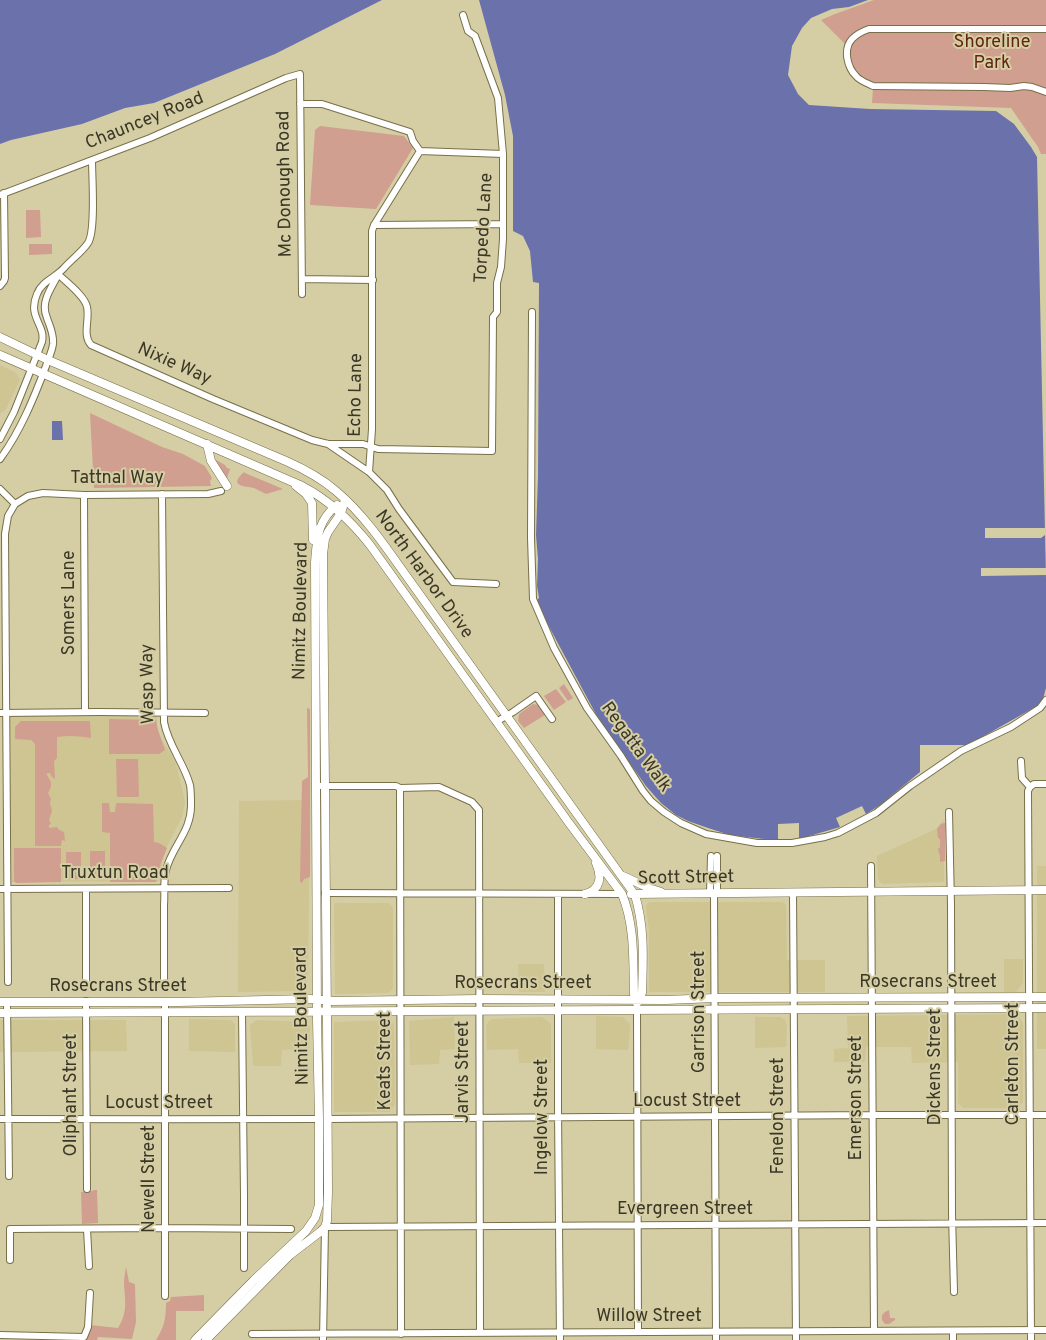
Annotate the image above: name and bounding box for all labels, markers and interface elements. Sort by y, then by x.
park label: Shoreline Park [954,32,1030,74]
street label: Chauncey Road [83,88,207,156]
street label: Mc Donough Road [274,111,298,257]
street label: Torpedo Lane [471,172,499,284]
street label: Nixie Way [134,339,214,391]
street label: Echo Lane [345,353,369,437]
street label: Tattnal Way [70,468,164,490]
street label: North Harbor Drive [369,506,477,644]
street label: Nimitz Boulevard [290,542,314,680]
street label: Somers Lane [59,550,81,656]
street label: Wasp Way [137,644,161,724]
street label: Regatta Walk [595,699,675,797]
street label: Truxtun Road [61,863,169,885]
street label: Scott Street [638,867,734,891]
street label: Nimitz Boulevard [291,947,315,1085]
street label: Garrison Street [689,951,711,1073]
street label: Rosecrans Street [859,972,997,994]
street label: Rosecrans Street [454,973,592,995]
street label: Rosecrans Street [49,976,187,998]
street label: Carleton Street [1003,1003,1025,1125]
street label: Dickens Street [925,1008,947,1126]
street label: Keats Street [375,1011,397,1111]
street label: Jarvis Street [453,1021,475,1123]
street label: Oliphant Street [61,1034,83,1156]
street label: Emerson Street [846,1035,868,1161]
street label: Fenelon Street [768,1057,790,1175]
street label: Ingelow Street [532,1059,554,1175]
street label: Locust Street [633,1091,741,1113]
street label: Locust Street [105,1093,213,1115]
street label: Newell Street [139,1125,161,1233]
street label: Evergreen Street [617,1199,753,1221]
street label: Willow Street [596,1306,702,1328]

